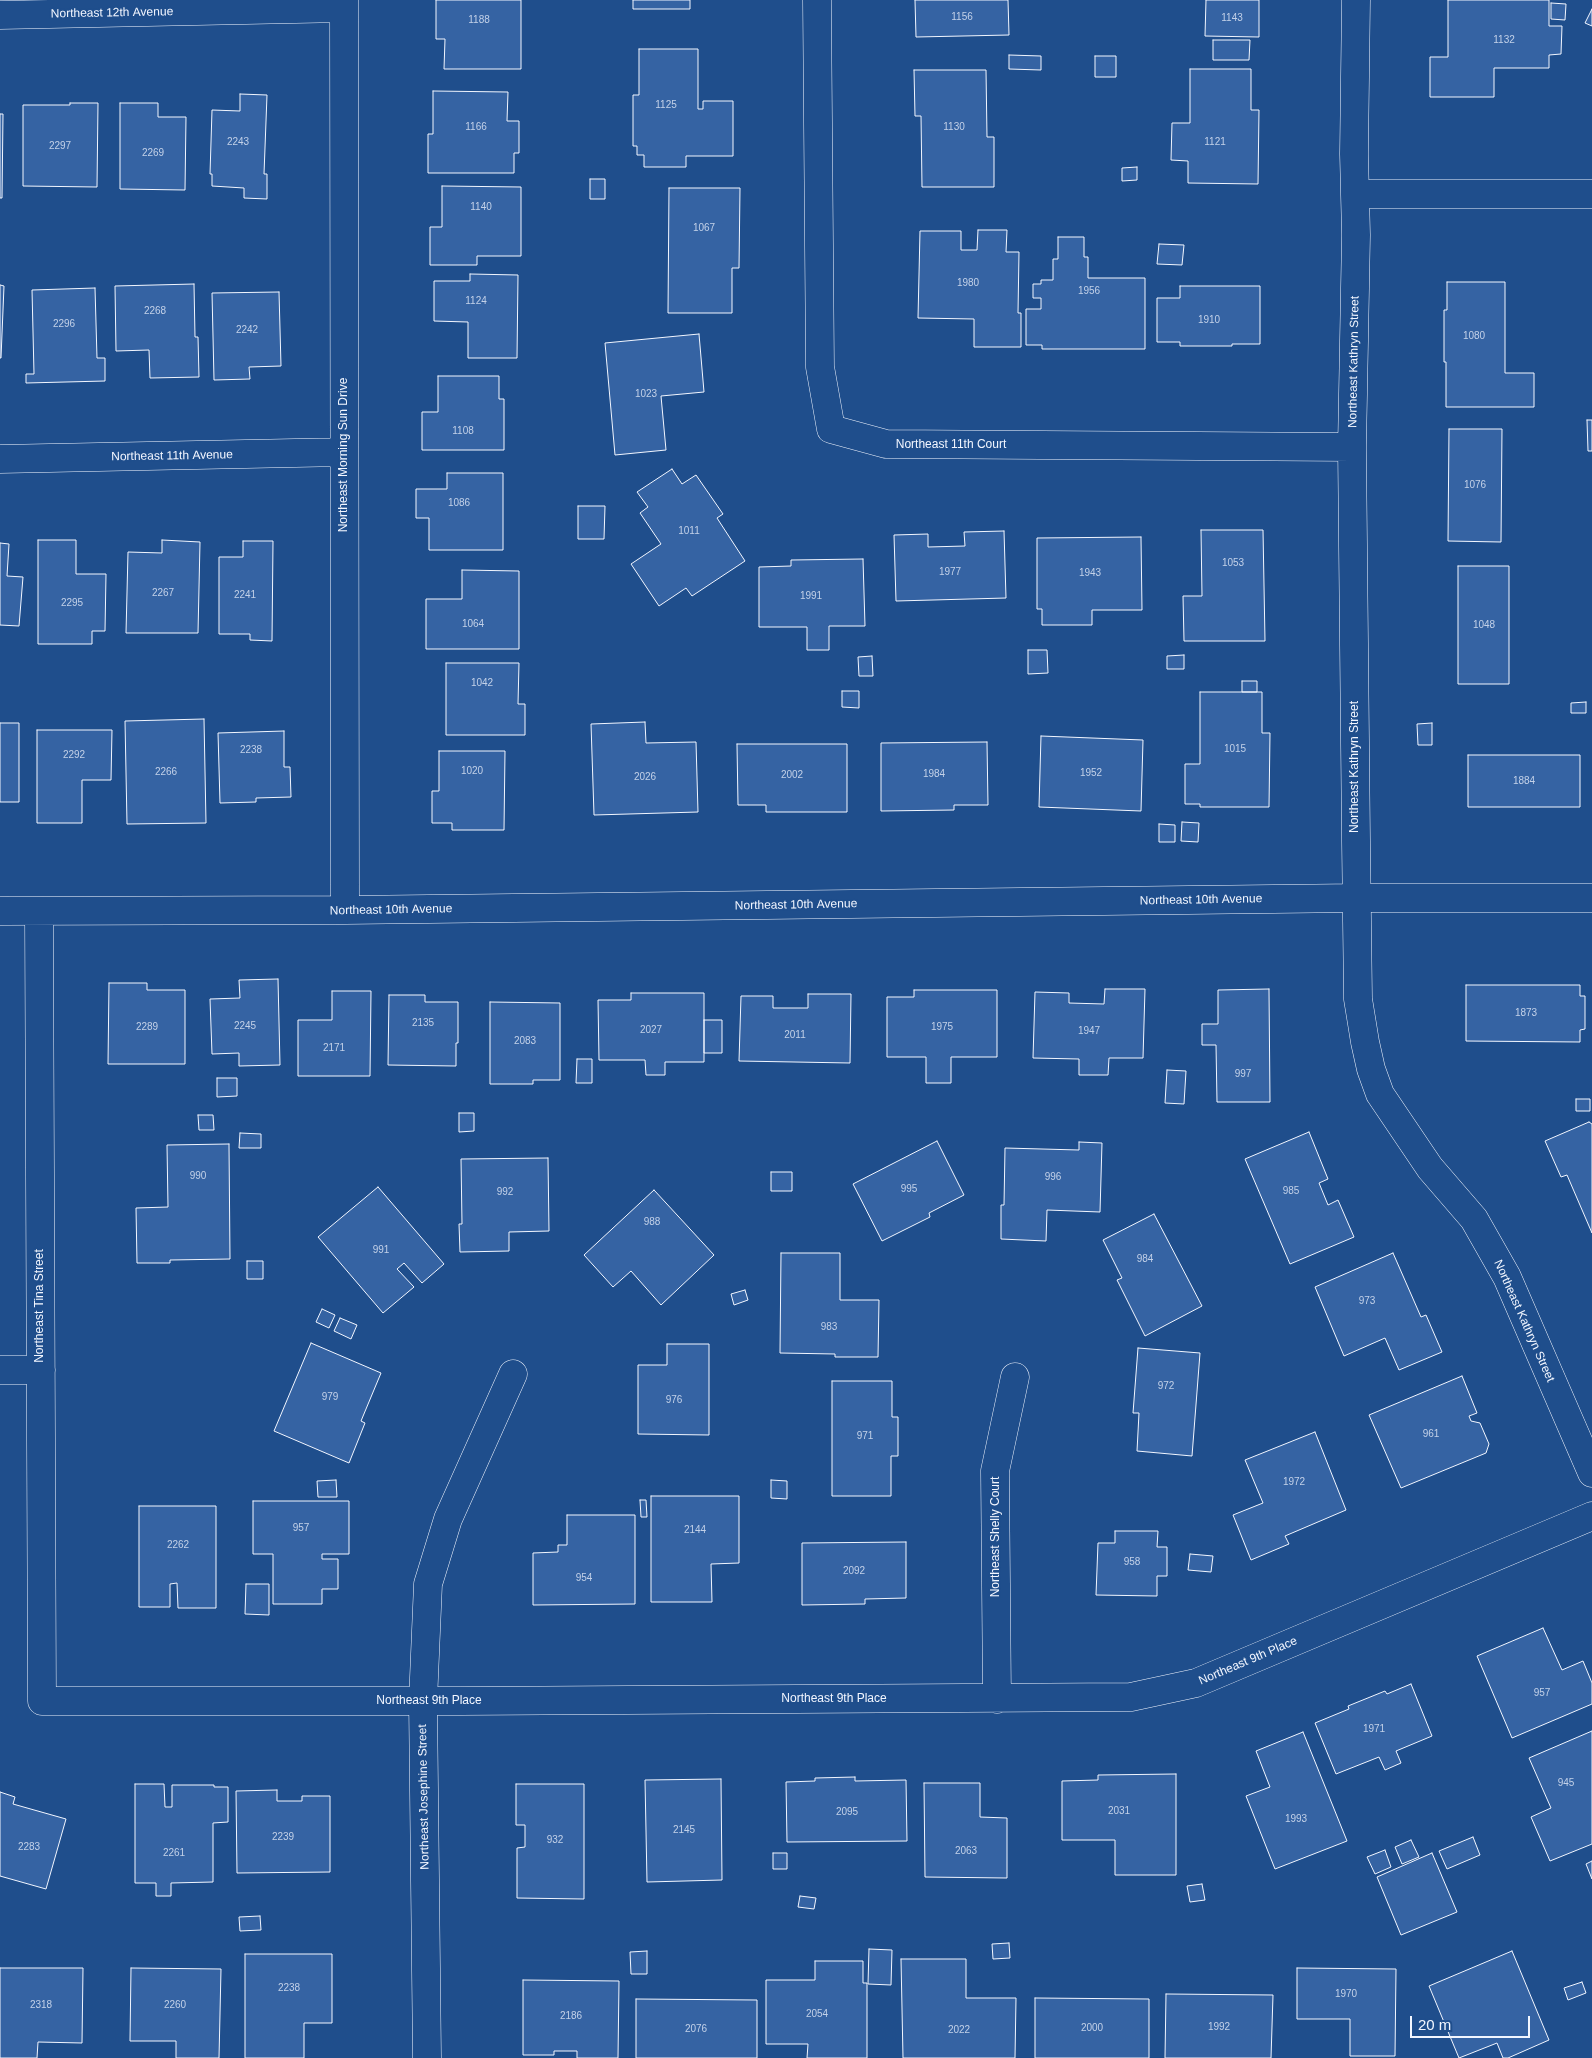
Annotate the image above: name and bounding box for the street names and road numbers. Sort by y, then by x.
street label: Northeast 12th Avenue [51,5,173,21]
street label: Northeast Kathryn Street [1346,296,1362,428]
street label: Northeast Morning Sun Drive [337,378,351,532]
street label: Northeast 11th Court [896,438,1006,452]
street label: Northeast 11th Avenue [111,448,233,464]
street label: Northeast Kathryn Street [1348,701,1362,833]
street label: Northeast 10th Avenue [1140,892,1262,908]
street label: Northeast 10th Avenue [735,897,857,913]
street label: Northeast 10th Avenue [330,902,452,918]
street label: Northeast Tina Street [33,1249,47,1363]
street label: Northeast Kathryn Street [1491,1258,1557,1384]
street label: Northeast Shelly Court [989,1477,1003,1597]
street label: Northeast 9th Place [1197,1634,1299,1688]
street label: Northeast 9th Place [781,1692,887,1706]
street label: Northeast 9th Place [376,1694,482,1708]
street label: Northeast Josephine Street [416,1724,432,1870]

